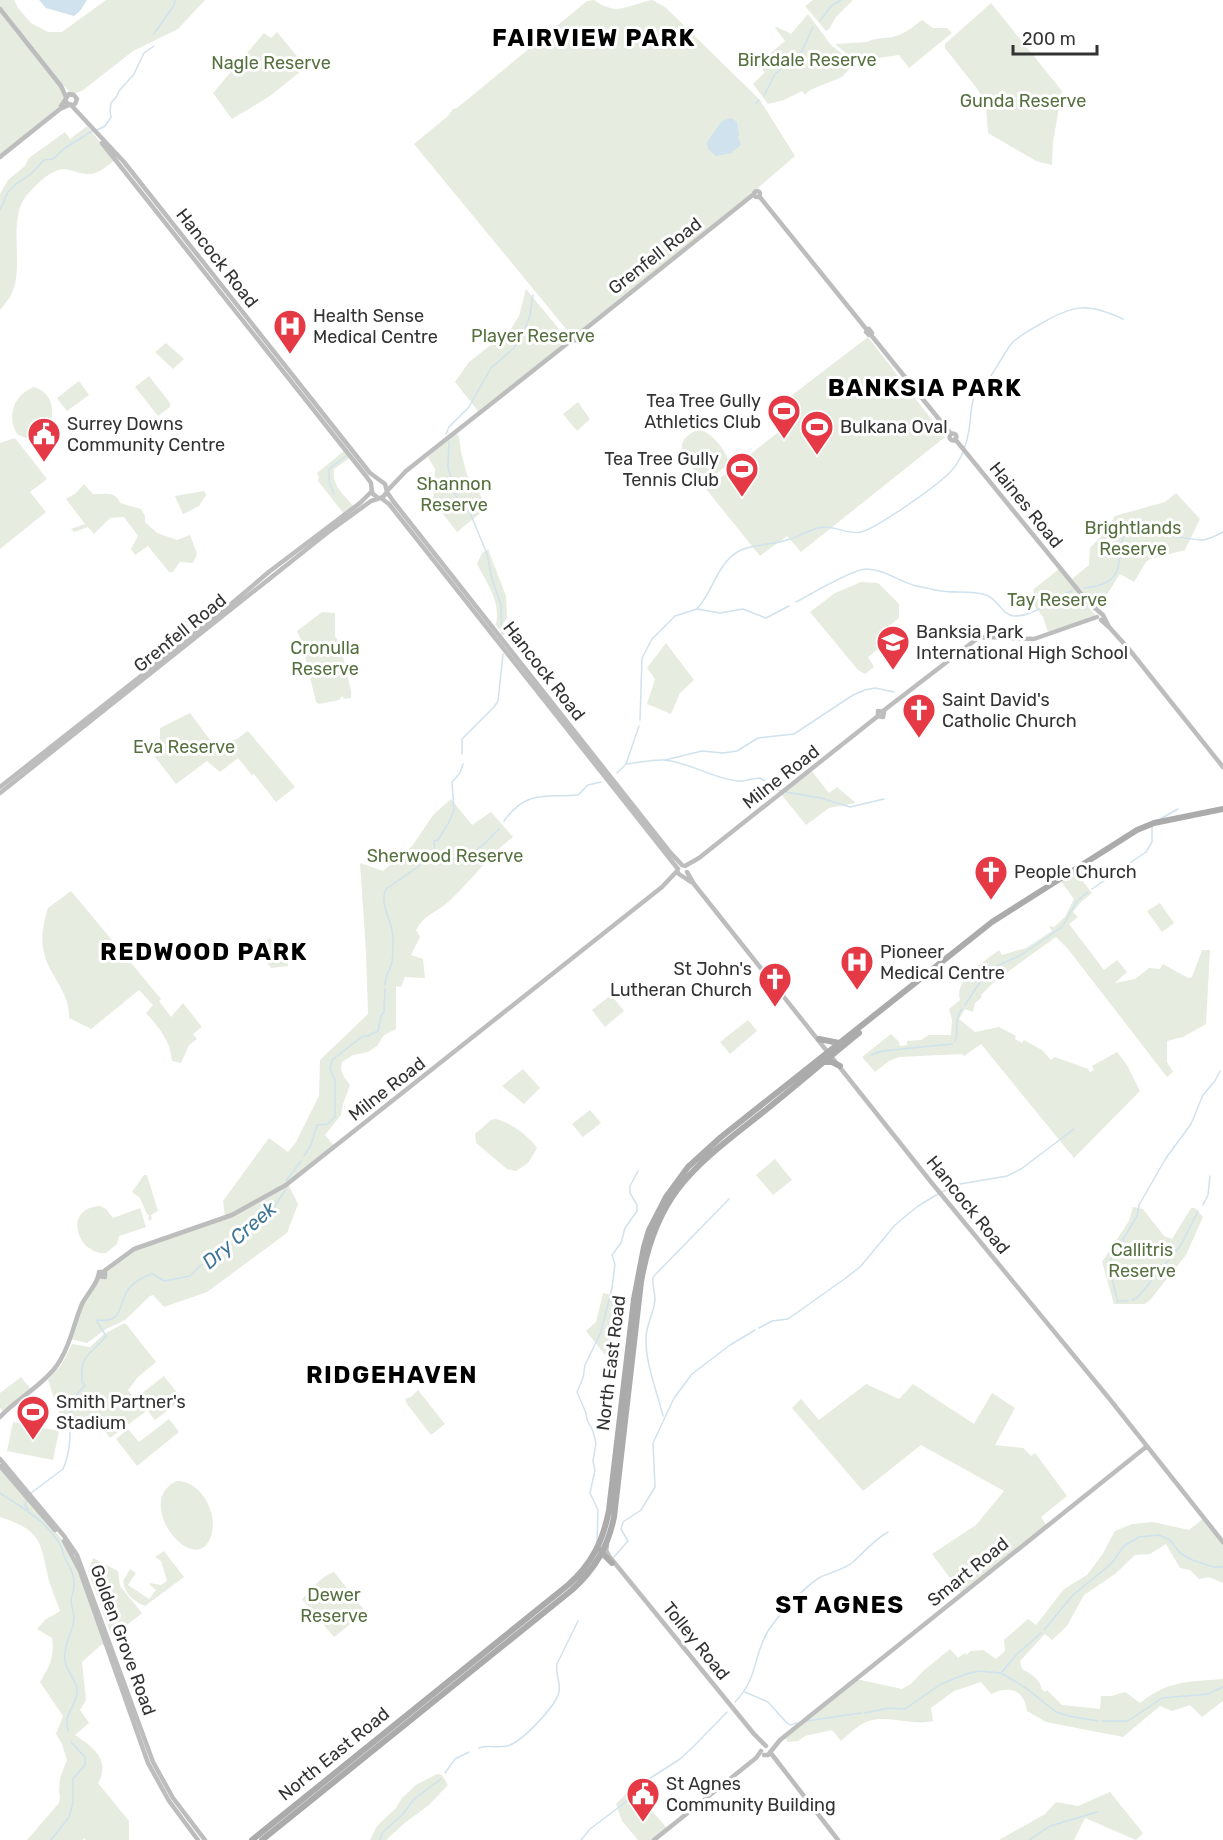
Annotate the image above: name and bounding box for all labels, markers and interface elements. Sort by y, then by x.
scale bar [1013,18,1097,56]
district label: FAIRVIEW PARK [492,24,696,52]
text: 200 m [1022,28,1076,50]
park label: Birkdale Reserve [737,49,877,71]
park label: Nagle Reserve [211,52,331,74]
park label: Gunda Reserve [960,90,1086,112]
street label: Hancock Road [171,204,263,312]
street label: Grenfell Road [604,213,706,299]
place label: Health Sense Medical Centre [313,305,438,348]
hospital icon: Health Sense Medical Centre [272,308,308,355]
park label: Player Reserve [471,325,595,347]
district label: BANKSIA PARK [828,374,1022,402]
place label: Tea Tree Gully Athletics Club [644,390,761,433]
sports icon: Tea Tree Gully Athletics Club [766,393,802,440]
sports icon: Bulkana Oval [799,409,835,456]
place label: Surrey Downs Community Centre [67,413,225,456]
public building icon: Surrey Downs Community Centre [26,416,62,463]
place label: Bulkana Oval [840,416,948,438]
place label: Tea Tree Gully Tennis Club [604,448,719,491]
sports icon: Tea Tree Gully Tennis Club [724,451,760,498]
street label: Haines Road [985,458,1067,552]
park label: Shannon Reserve [416,473,492,516]
park label: Brightlands Reserve [1085,517,1181,560]
street label: Grenfell Road [129,589,231,677]
park label: Tay Reserve [1007,589,1107,611]
street label: Hancock Road [498,617,590,725]
place label: Banksia Park International High School [916,621,1128,664]
school or university icon: Banksia Park International High School [875,624,911,671]
park label: Cronulla Reserve [290,637,360,680]
place label: Saint David's Catholic Church [942,689,1077,732]
church icon: Saint David's Catholic Church [901,692,937,739]
park label: Eva Reserve [133,736,235,758]
street label: Milne Road [738,740,824,814]
park label: Sherwood Reserve [367,845,523,867]
church icon: People Church [973,854,1009,901]
place label: People Church [1014,861,1137,883]
district label: REDWOOD PARK [100,938,308,966]
place label: Pioneer Medical Centre [880,941,1005,984]
hospital icon: Pioneer Medical Centre [839,944,875,991]
place label: St John's Lutheran Church [610,958,752,1001]
church icon: St John's Lutheran Church [757,961,793,1008]
street label: Milne Road [344,1052,430,1126]
street label: Hancock Road [922,1151,1014,1259]
water label: Dry Creek [197,1196,282,1274]
park label: Callitris Reserve [1108,1239,1176,1282]
street label: North East Road [592,1294,630,1432]
district label: RIDGEHAVEN [306,1361,478,1389]
place label: Smith Partner's Stadium [56,1391,186,1434]
sports icon: Smith Partner's Stadium [15,1394,51,1441]
street label: Smart Road [923,1533,1013,1611]
street label: Golden Grove Road [86,1562,160,1718]
park label: Dewer Reserve [300,1584,368,1627]
district label: ST AGNES [775,1591,905,1619]
street label: Tolley Road [658,1598,734,1684]
street label: North East Road [274,1703,394,1805]
place label: St Agnes Community Building [666,1773,836,1816]
public building icon: St Agnes Community Building [625,1776,661,1823]

